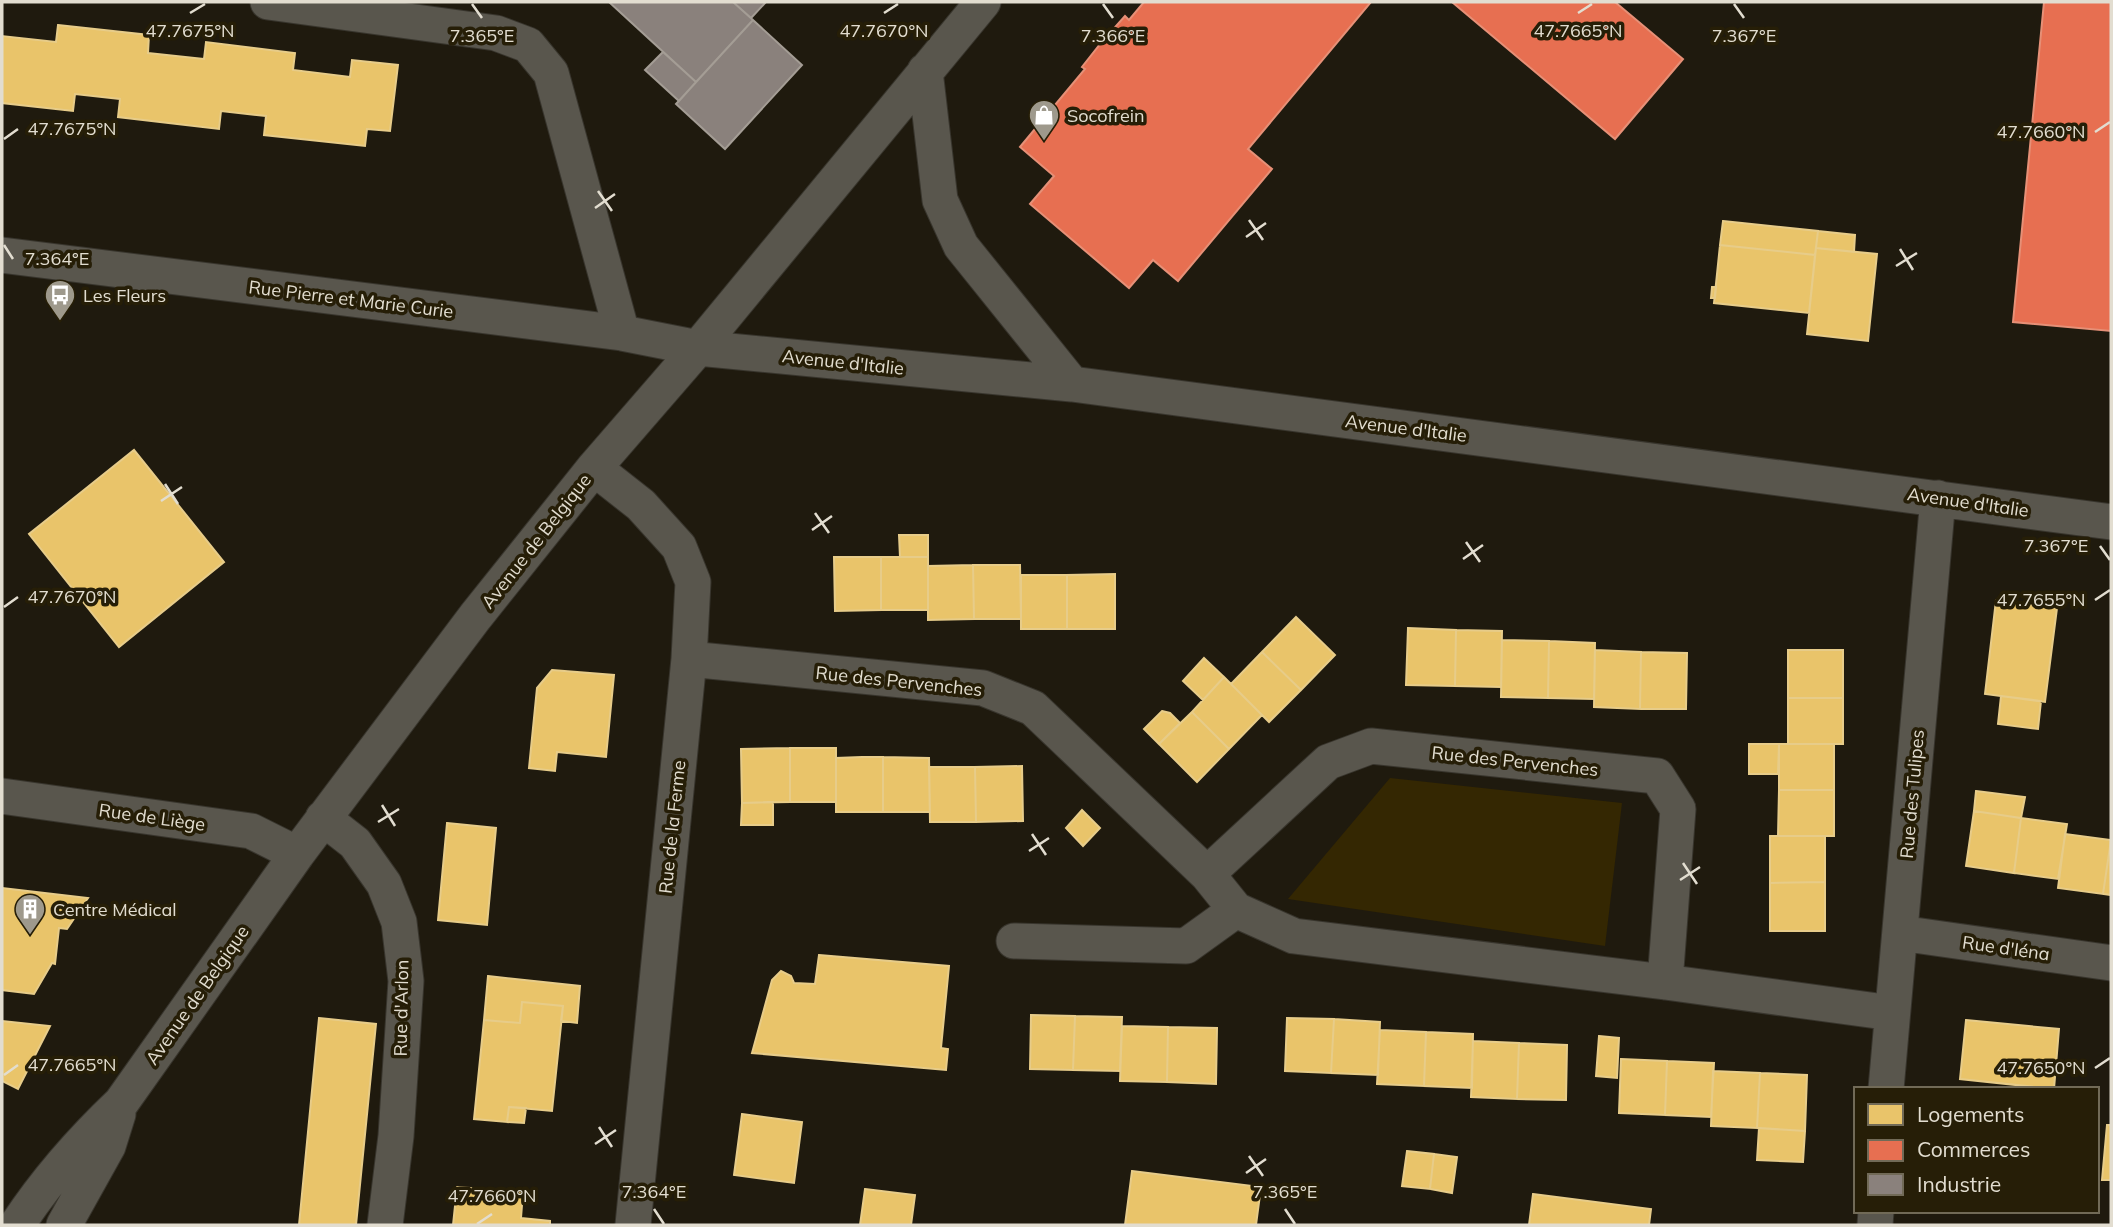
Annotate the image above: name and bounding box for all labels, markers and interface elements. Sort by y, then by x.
text: 47.7675°N [145,19,235,42]
text: 47.7670°N [839,19,929,42]
text: 47.7665°N [1533,19,1623,42]
text: 7.365°E [450,24,514,47]
text: 7.366°E [1081,24,1145,47]
text: 7.367°E [1712,24,1776,47]
shop icon: Socofrein [1027,98,1061,142]
place label: Socofrein [1067,104,1145,127]
text: 47.7675°N [27,117,117,140]
text: 47.7660°N [1996,120,2086,143]
text: 7.364°E [25,247,89,270]
street label: Rue Pierre et Marie Curie [247,275,455,323]
bus stop icon: Les Fleurs [43,278,77,322]
place label: Les Fleurs [83,284,166,307]
street label: Avenue d'Italie [781,344,905,380]
street label: Avenue d'Italie [1344,409,1468,447]
street label: Avenue de Belgique [476,469,596,613]
street label: Avenue d'Italie [1906,482,2030,522]
text: 7.367°E [2024,534,2088,557]
text: 47.7670°N [27,585,117,608]
text: 47.7655°N [1996,588,2086,611]
street label: Rue des Pervenches [814,661,984,701]
street label: Rue des Tulipes [1895,728,1929,860]
street label: Rue des Pervenches [1430,741,1600,781]
street label: Rue de la Ferme [654,759,690,895]
street label: Rue de Liège [97,798,207,836]
building icon: Centre Médical [13,892,47,936]
place label: Centre Médical [53,898,176,921]
street label: Avenue de Belgique [140,921,254,1069]
street label: Rue d'Iéna [1961,930,2051,966]
street label: Rue d'Arlon [389,959,413,1057]
text: 47.7665°N [27,1053,117,1076]
text: 47.7650°N [1996,1056,2086,1079]
legend [1854,1087,2099,1213]
text: Logements [1917,1101,2024,1127]
text: Commerces [1917,1136,2030,1162]
text: Industrie [1917,1171,2001,1197]
text: 7.364°E [622,1180,686,1203]
text: 7.365°E [1253,1180,1317,1203]
text: 47.7660°N [447,1184,537,1207]

